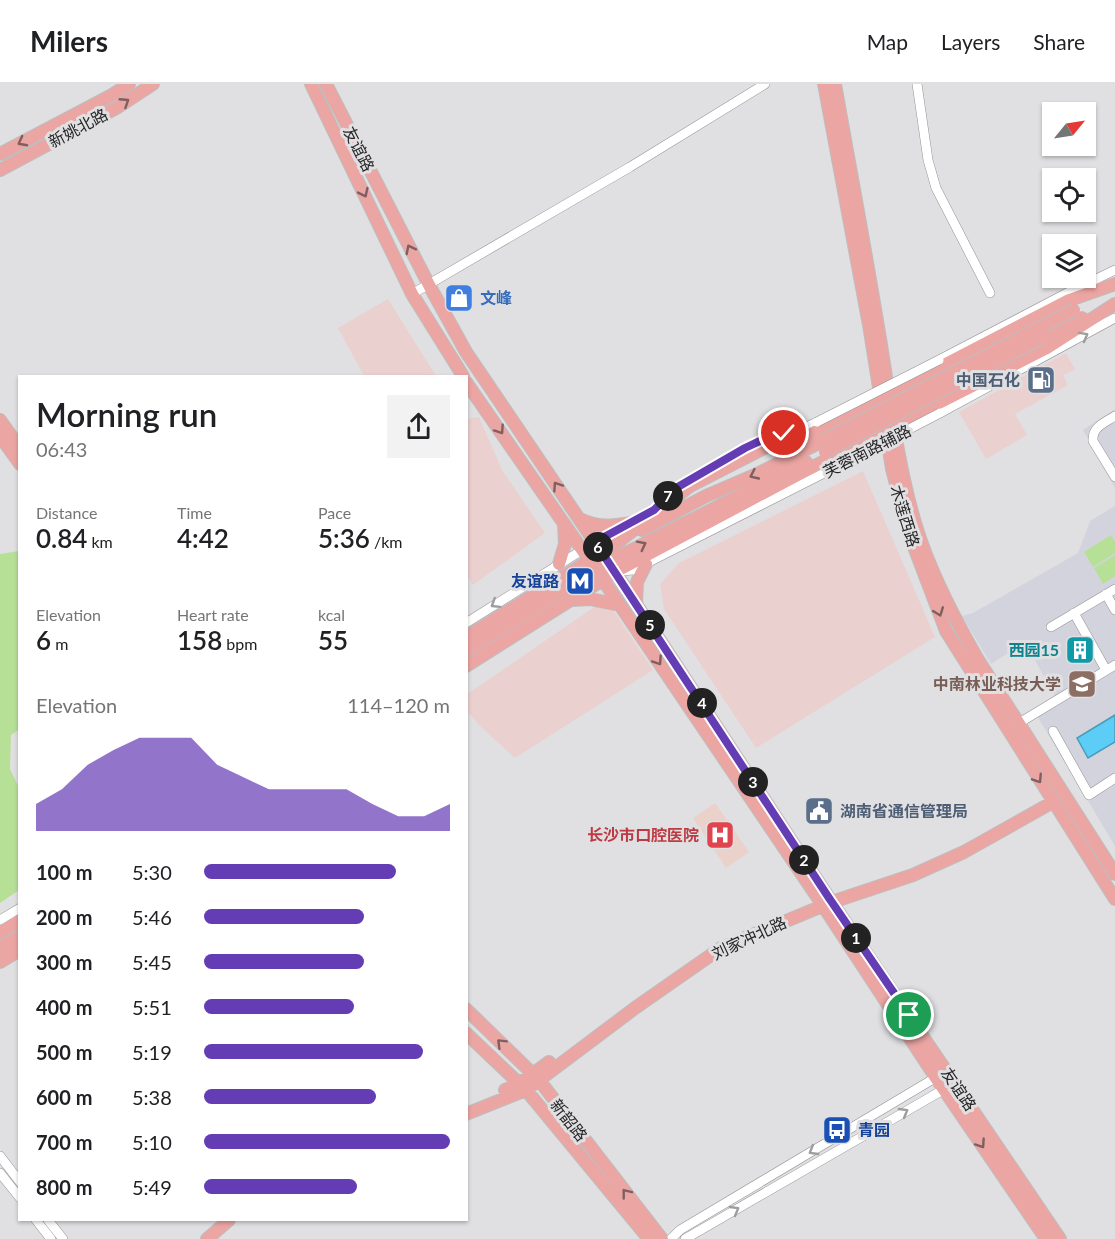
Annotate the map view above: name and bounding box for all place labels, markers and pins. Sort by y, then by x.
shop icon: 文峰 [443,282,475,314]
place label: 文峰 [480,288,512,307]
fuel station icon: 中国石化 [1025,364,1057,396]
place label: 中国石化 [956,370,1020,389]
pin [758,407,809,458]
pin: 7 [653,481,683,511]
pin: 6 [583,532,613,562]
metro station icon: 友谊路 [564,565,596,597]
place label: 友谊路 [511,571,559,590]
pin: 5 [635,610,665,640]
building icon: 西园15 [1064,634,1096,666]
place label: 西园15 [1008,640,1059,659]
school or university icon: 中南林业科技大学 [1066,668,1098,700]
place label: 中南林业科技大学 [933,674,1061,693]
pin: 4 [687,688,717,718]
pin: 3 [738,767,768,797]
public building icon: 湖南省通信管理局 [803,795,835,827]
place label: 湖南省通信管理局 [840,801,968,820]
hospital icon: 长沙市口腔医院 [704,819,736,851]
place label: 长沙市口腔医院 [587,825,699,844]
pin: 2 [789,845,819,875]
pin: 1 [841,923,871,953]
pin [883,989,934,1040]
bus stop icon: 青园 [821,1114,853,1146]
place label: 青园 [858,1120,890,1139]

